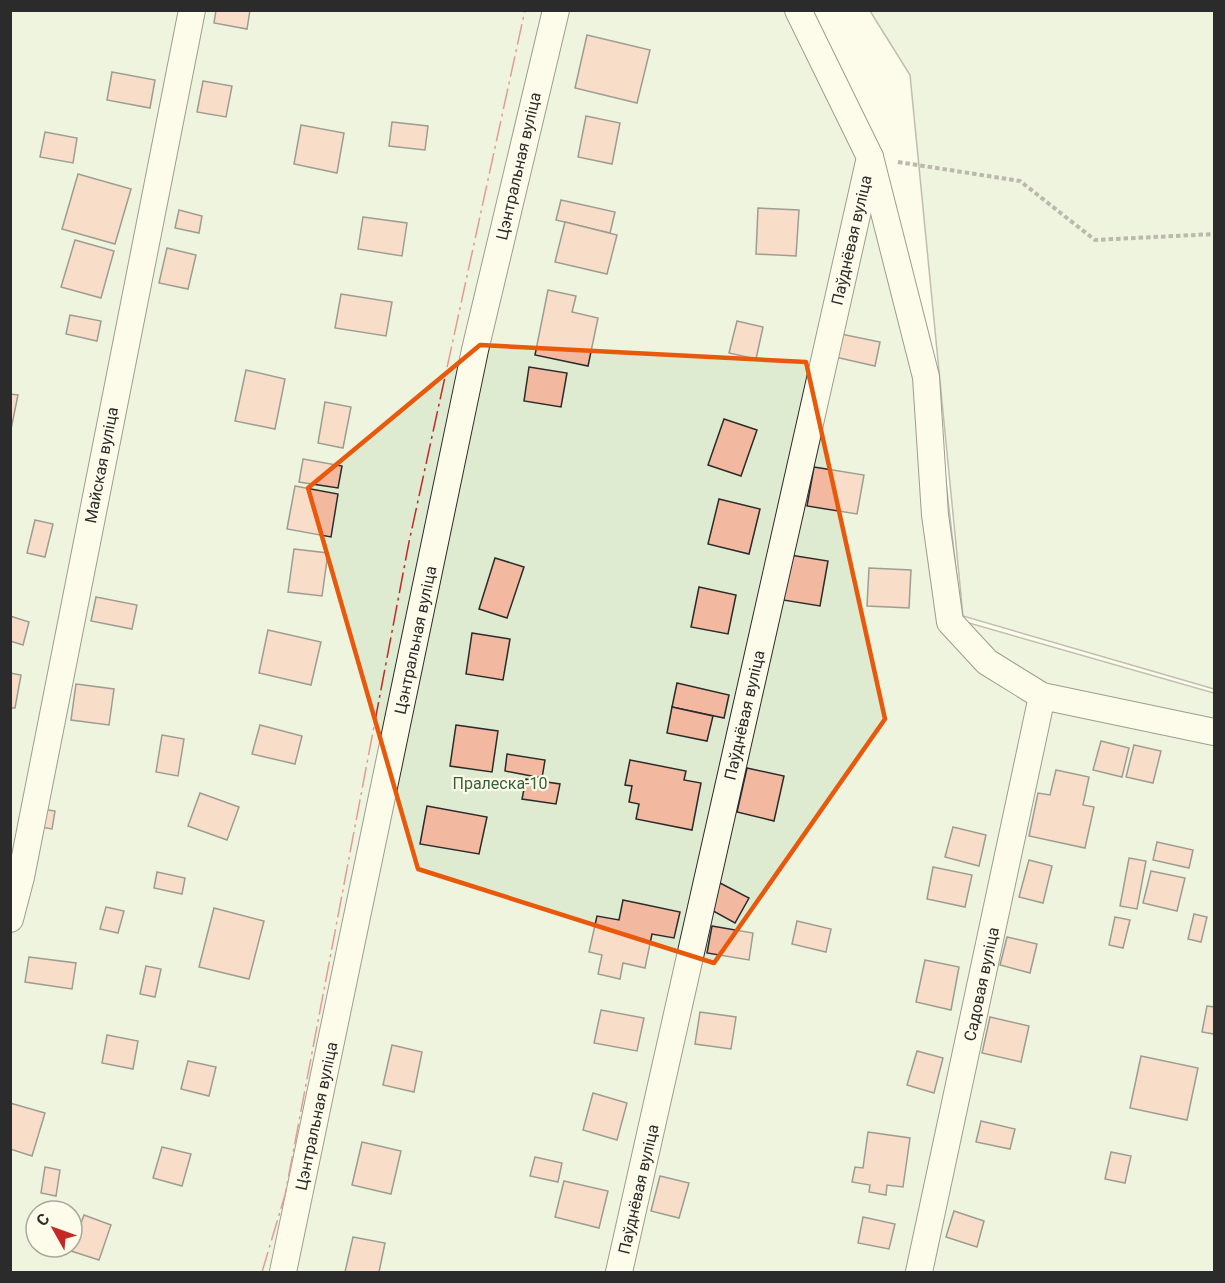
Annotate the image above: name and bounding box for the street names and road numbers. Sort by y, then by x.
street label: Цэнтральная вуліца [492,90,545,242]
street label: Паўднёвая вуліца [827,173,876,307]
street label: Майская вуліца [81,405,122,525]
street label: Цэнтральная вуліца [390,564,440,716]
street label: Паўднёвая вуліца [720,648,769,782]
street label: Садовая вуліца [960,925,1003,1043]
street label: Цэнтральная вуліца [291,1040,341,1192]
street label: Паўднёвая вуліца [614,1122,663,1256]

